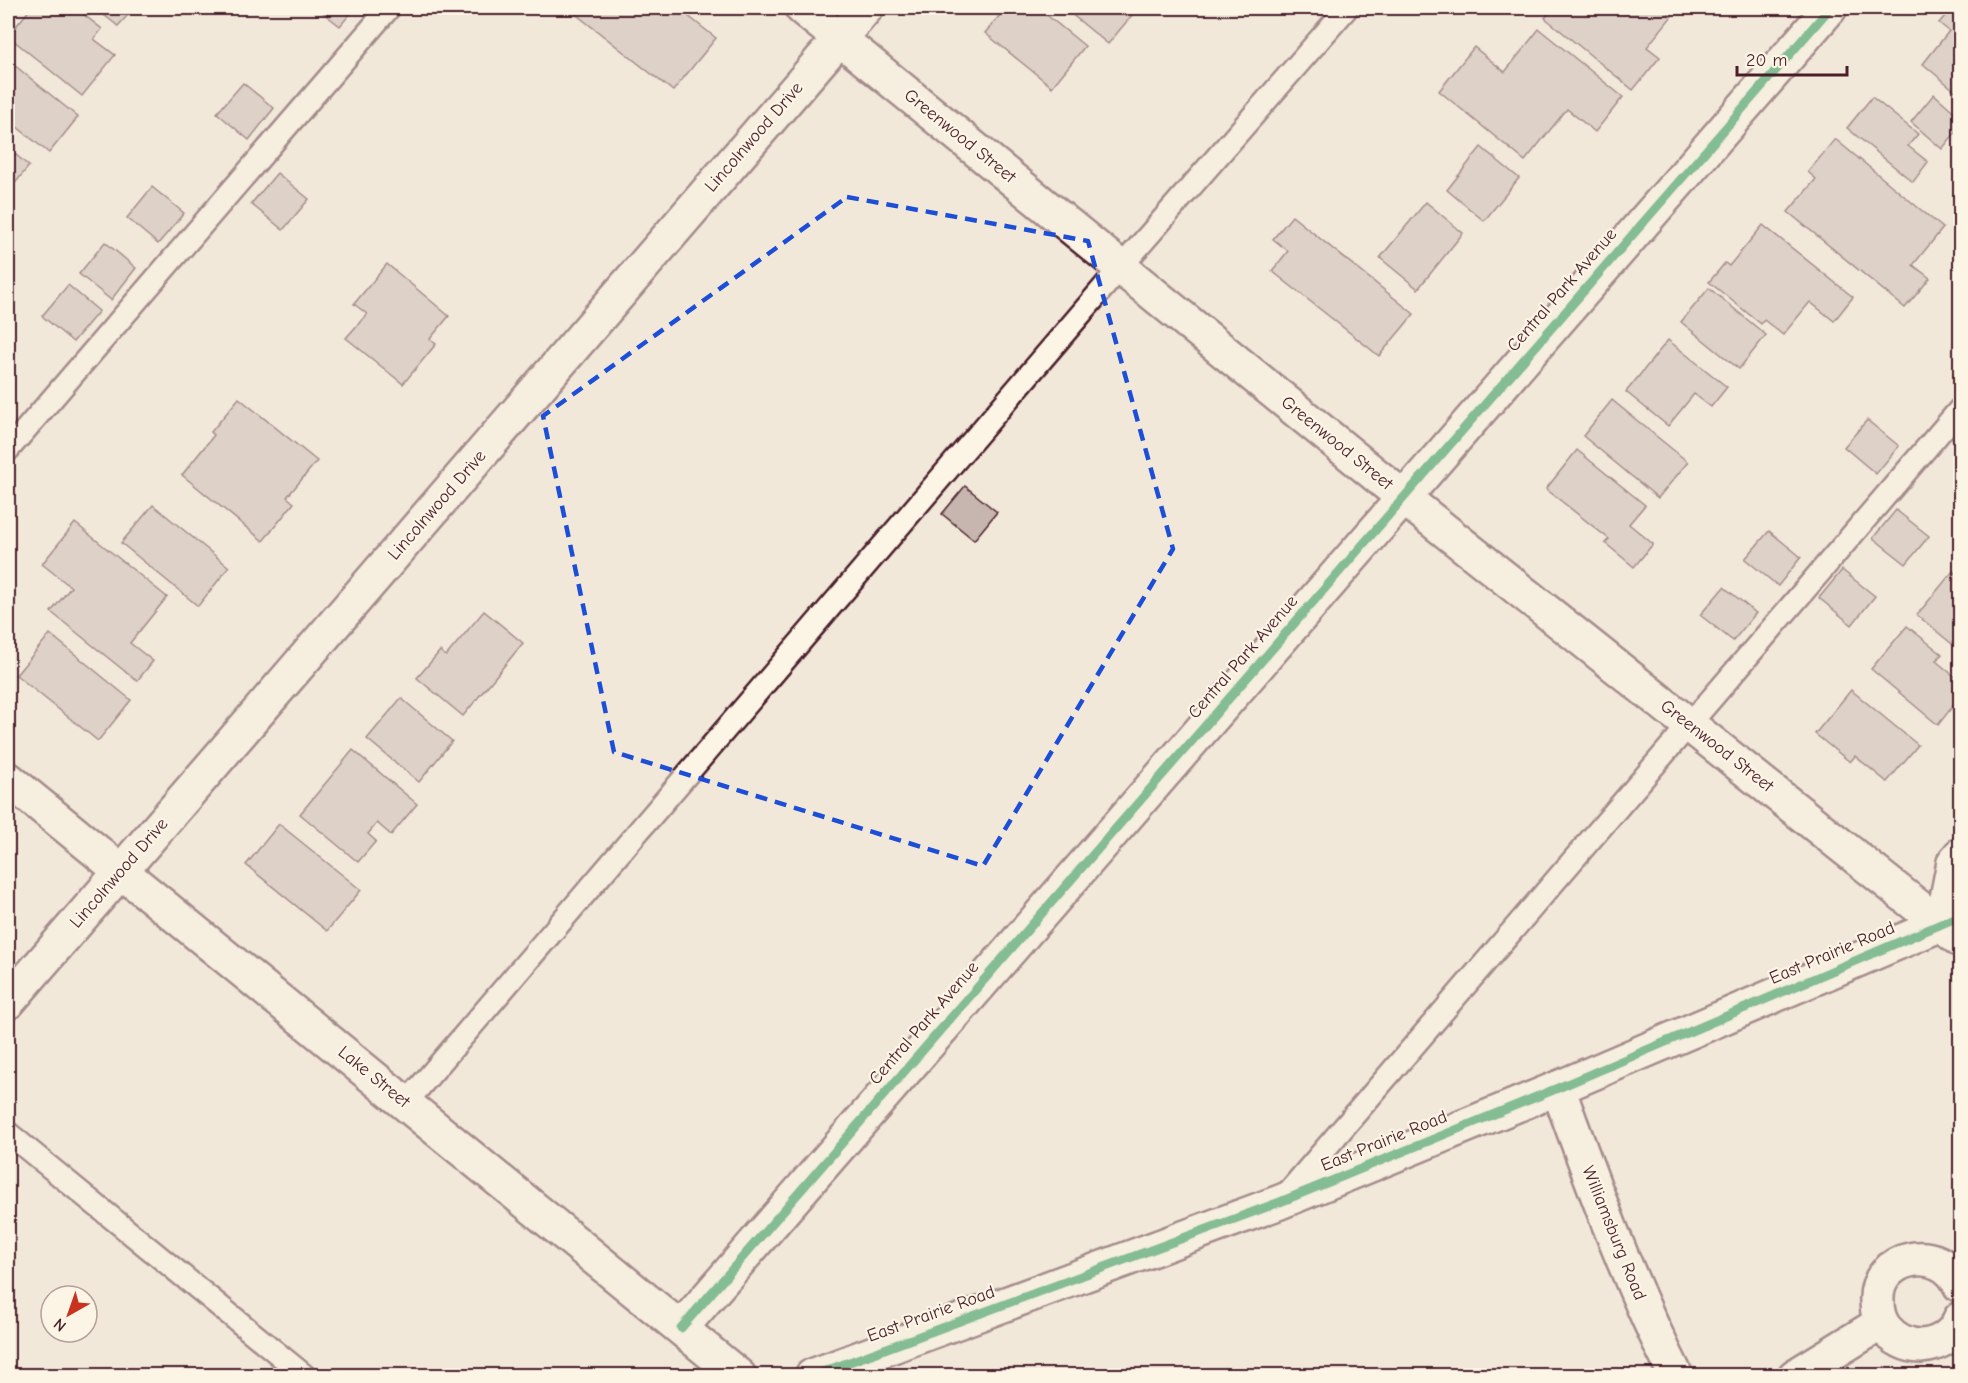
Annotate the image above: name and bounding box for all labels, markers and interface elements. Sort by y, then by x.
scale bar [1737,39,1846,77]
text: 20 m [1746,50,1787,71]
street label: Lincolnwood Drive [701,78,807,196]
street label: Greenwood Street [900,84,1021,188]
street label: Central Park Avenue [1503,224,1621,356]
street label: Greenwood Street [1277,391,1398,495]
street label: Lincolnwood Drive [384,446,490,564]
street label: Central Park Avenue [1184,591,1302,723]
street label: Greenwood Street [1656,695,1778,797]
street label: Lincolnwood Drive [66,814,172,932]
street label: East Prairie Road [1766,917,1898,989]
street label: Central Park Avenue [865,957,983,1089]
street label: Lake Street [334,1042,415,1113]
street label: East Prairie Road [1318,1106,1450,1176]
street label: Williamsburg Road [1577,1163,1651,1303]
street label: East Prairie Road [864,1281,998,1347]
north arrow [39,1284,99,1344]
text: N [50,1314,70,1335]

